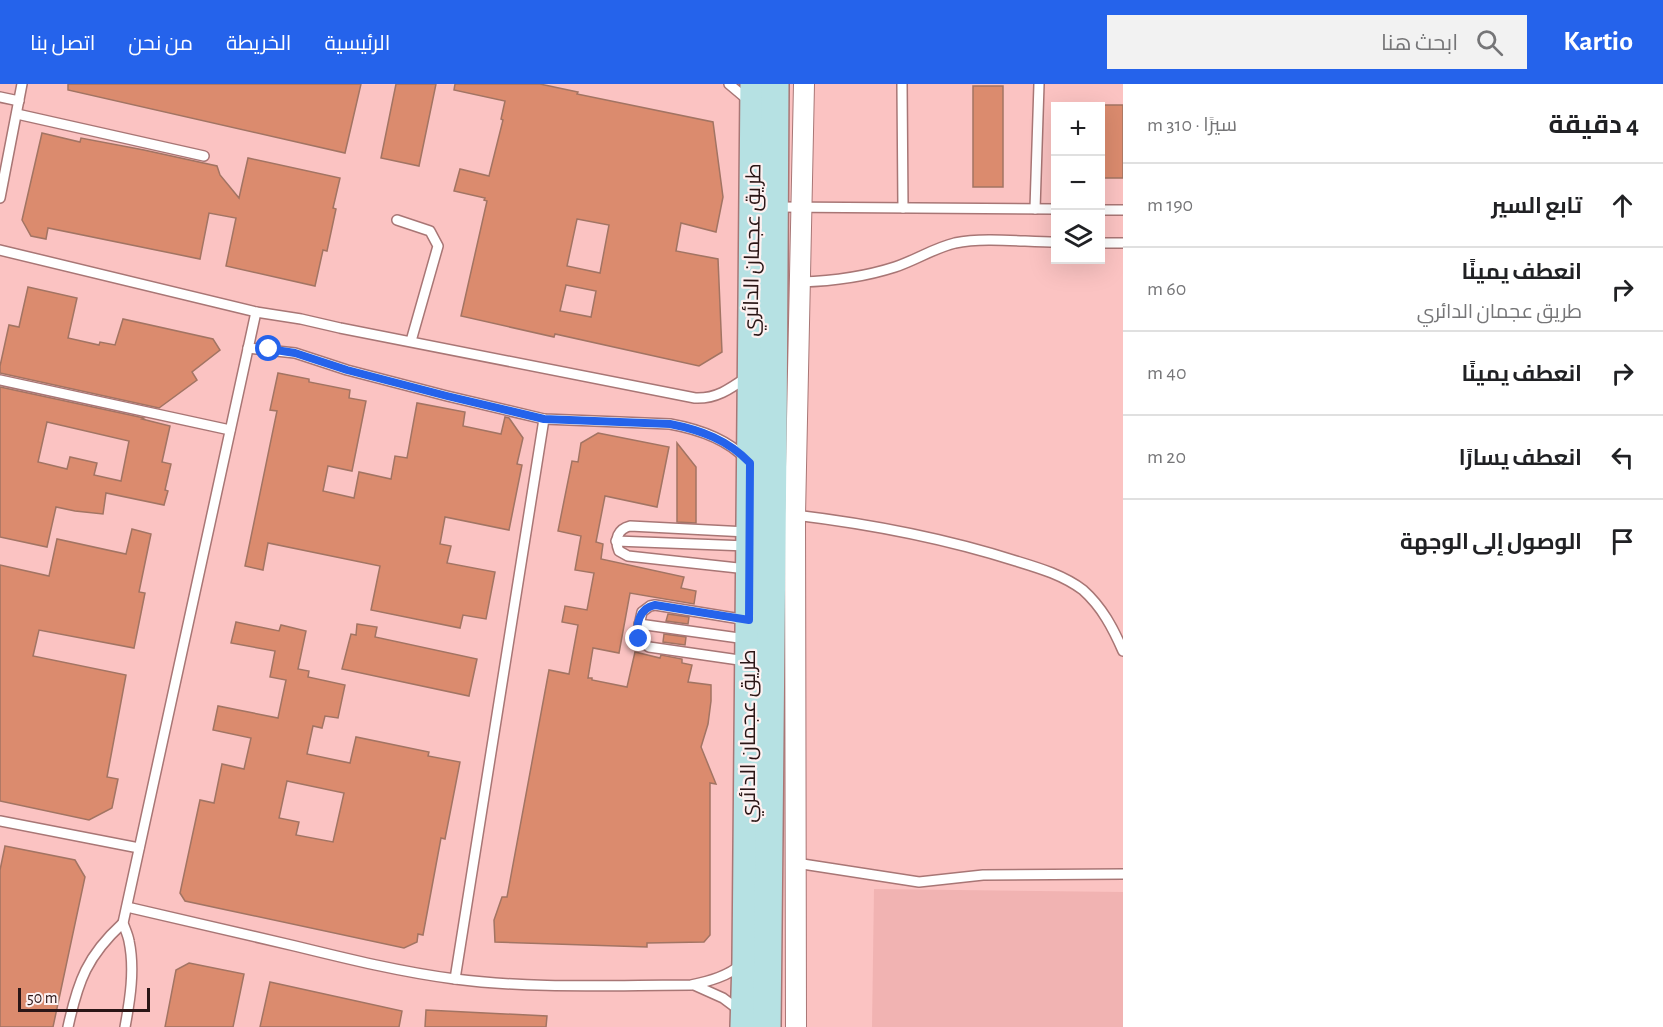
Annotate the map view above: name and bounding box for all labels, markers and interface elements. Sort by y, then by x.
search box [1107,15,1527,69]
icon: search [1473,26,1506,59]
text: Kartio [1563,28,1633,56]
text: ابحث هنا [1381,32,1458,54]
text: اتصل بنا [30,33,95,54]
text: من نحن [128,33,193,54]
text: الخريطة [226,33,291,54]
text: الرئيسية [324,33,390,54]
map controls [1051,102,1105,264]
button: + [1051,102,1105,156]
text: 4 دقيقة [1548,112,1639,138]
text: سيرًا · 310 m [1147,115,1237,135]
button: − [1051,156,1105,210]
street label: طريق عجمان الدائري [740,163,770,337]
icon: ahead [1606,189,1639,222]
text: 190 m [1147,195,1193,215]
text: تابع السير [1491,195,1582,217]
button: layers [1051,210,1105,264]
text: انعطف يمينًا [1461,261,1582,283]
icon: right [1606,273,1639,306]
text: 60 m [1147,279,1186,299]
text: طريق عجمان الدائري [1417,302,1582,322]
route start [255,335,281,361]
icon: right [1606,357,1639,390]
text: 40 m [1147,363,1187,383]
text: انعطف يمينًا [1461,363,1582,385]
icon: left [1606,441,1639,474]
text: 20 m [1147,447,1186,467]
text: انعطف يسارًا [1459,447,1582,469]
icon: arrive [1606,525,1639,558]
text: الوصول إلى الوجهة [1400,531,1582,553]
route end [625,625,651,651]
street label: طريق عجمان الدائري [738,649,764,823]
scale bar [18,985,150,1012]
text: 50 m [27,990,58,1006]

